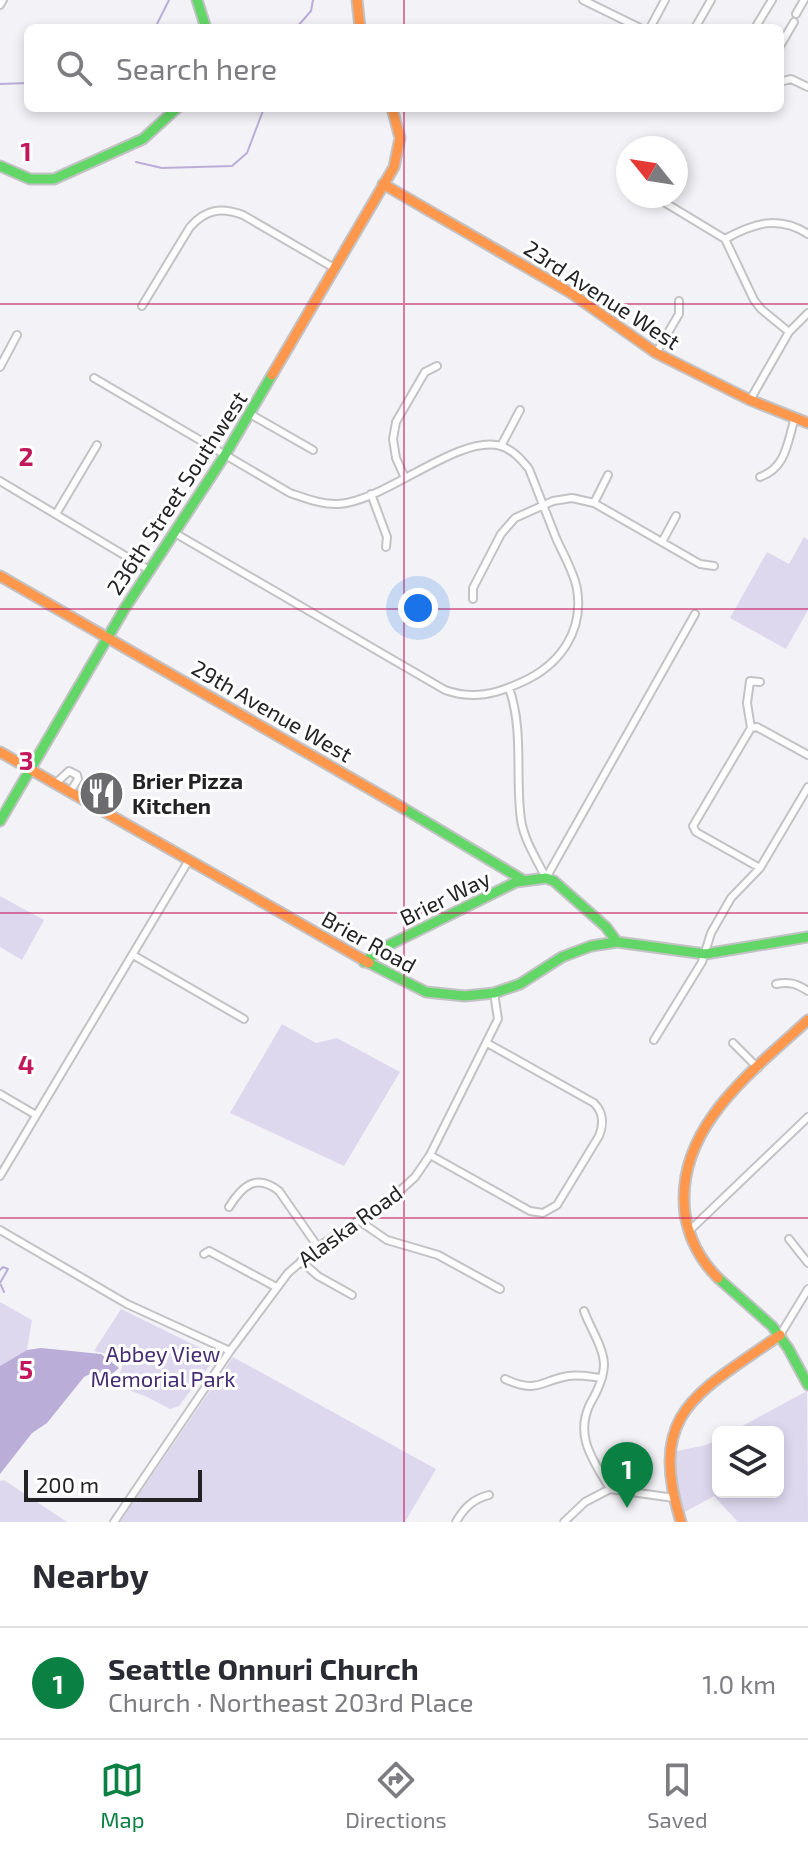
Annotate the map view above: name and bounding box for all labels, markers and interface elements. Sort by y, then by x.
search box [24,24,784,112]
icon: search [52,46,96,90]
text: Search here [116,50,277,86]
text: 1 [20,135,32,166]
north arrow [616,136,688,208]
street label: 23rd Avenue West [520,234,685,354]
street label: 236th Street Southwest [101,386,252,599]
text: 2 [18,440,34,471]
your location [398,588,438,628]
street label: 29th Avenue West [188,654,357,767]
text: 3 [19,744,33,775]
place label: Brier Pizza Kitchen [132,767,243,818]
restaurant icon: Brier Pizza Kitchen [77,770,125,818]
street label: Brier Way [395,864,494,930]
street label: Brier Road [318,905,421,978]
text: 4 [18,1048,34,1079]
street label: Alaska Road [292,1179,407,1272]
park label: Abbey View Memorial Park [90,1340,236,1391]
text: 5 [19,1353,33,1384]
map controls [712,1426,784,1498]
button: layers [712,1426,784,1498]
pin: 1 [601,1442,653,1508]
scale bar [24,1466,202,1502]
text: 200 m [36,1471,99,1497]
text: Nearby [32,1554,149,1595]
text: Seattle Onnuri Church [108,1650,419,1686]
text: 1 [52,1668,64,1699]
text: 1.0 km [702,1668,776,1699]
text: Church · Northeast 203rd Place [108,1686,473,1717]
tab: Map [100,1758,144,1832]
tab: Directions [345,1758,447,1832]
tab: Saved [647,1758,708,1832]

